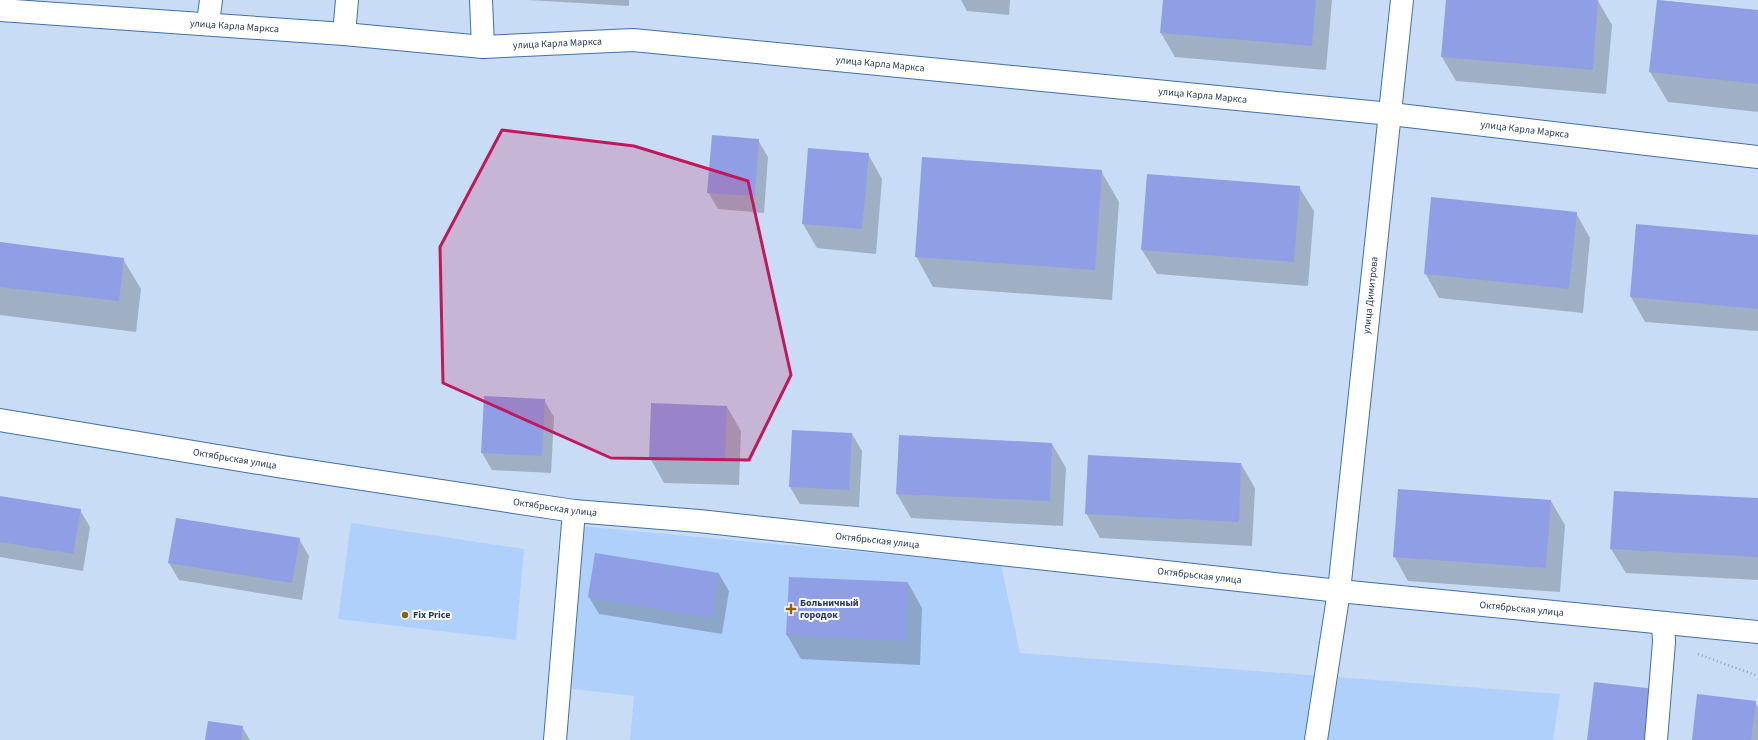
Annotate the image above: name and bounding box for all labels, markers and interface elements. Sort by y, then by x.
street label: улица Карла Маркса [189,16,279,36]
street label: улица Карла Маркса [513,34,602,53]
street label: улица Карла Маркса [835,53,925,75]
street label: улица Карла Маркса [1158,84,1248,107]
street label: улица Карла Маркса [1480,118,1570,142]
street label: улица Димитрова [1359,256,1382,335]
street label: Октябрьская улица [192,445,278,473]
street label: Октябрьская улица [512,495,598,520]
street label: Октябрьская улица [835,529,920,552]
street label: Октябрьская улица [1157,564,1242,587]
place label: Больничный городок [800,596,859,622]
street label: Октябрьская улица [1479,598,1565,620]
marker: Больничный городок [785,603,797,615]
place label: Fix Price [413,608,450,622]
marker: Fix Price [400,610,410,620]

